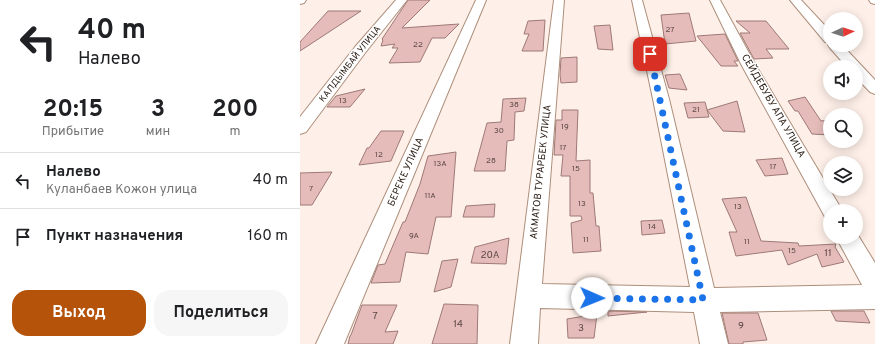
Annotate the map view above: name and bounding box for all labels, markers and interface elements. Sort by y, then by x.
north arrow [823,12,863,52]
map controls [823,12,863,244]
text: 40 m [78,13,146,49]
icon: left [12,16,64,68]
street label: КАЛДЫМБАЙ УЛИЦА [316,23,383,104]
house number: 27 [666,25,675,35]
pin [633,37,667,71]
house number: 22 [413,40,423,50]
icon: arrive [639,43,661,65]
text: Налево [78,48,141,71]
street label: СЕЙДЕБУБУ АПА УЛИЦА [738,52,808,160]
button: sound [823,60,863,100]
text: 20:15 [43,95,103,125]
text: 3 [151,95,165,125]
text: 200 [212,95,258,125]
house number: 13 [339,96,347,106]
house number: 38 [509,100,519,110]
street label: АКМАТОВ ТУРАРБЕК УЛИЦА [527,104,555,240]
house number: 21 [692,105,700,115]
button: search [823,108,863,148]
house number: 19 [561,122,569,132]
text: Прибытие [42,124,104,140]
text: мин [146,124,170,140]
text: m [230,124,241,140]
house number: 30 [494,126,504,136]
street label: БЕРЕКЕ УЛИЦА [385,135,427,209]
house number: 17 [559,143,567,153]
house number: 12 [375,150,383,160]
house number: 28 [486,156,496,166]
button: layers [823,156,863,196]
house number: 13А [433,159,447,169]
house number: 17 [769,162,777,172]
text: Налево [46,163,101,182]
house number: 15 [572,164,580,174]
icon: left [12,170,34,192]
text: 40 m [253,171,288,190]
text: Куланбаев Кожон улица [46,182,197,198]
house number: 7 [309,184,313,194]
house number: 11А [424,191,436,201]
house number: 13 [578,199,586,209]
house number: 13 [734,202,742,212]
button: + [823,204,863,244]
house number: 14 [648,222,656,232]
icon: arrive [12,226,34,248]
text: Пункт назначения [46,227,183,246]
text: 160 m [248,227,288,246]
house number: 9А [409,231,420,241]
house number: 11 [583,235,589,245]
house number: 11 [744,237,750,247]
house number: 15 [788,246,796,256]
house number: 11 [824,247,832,260]
house number: 20А [480,249,500,262]
position arrow [571,277,613,319]
button: Выход [12,290,146,336]
button: Поделиться [154,290,288,336]
house number: 7 [372,310,378,323]
house number: 14 [453,318,463,331]
house number: 9 [738,320,744,333]
house number: 3 [578,322,584,335]

